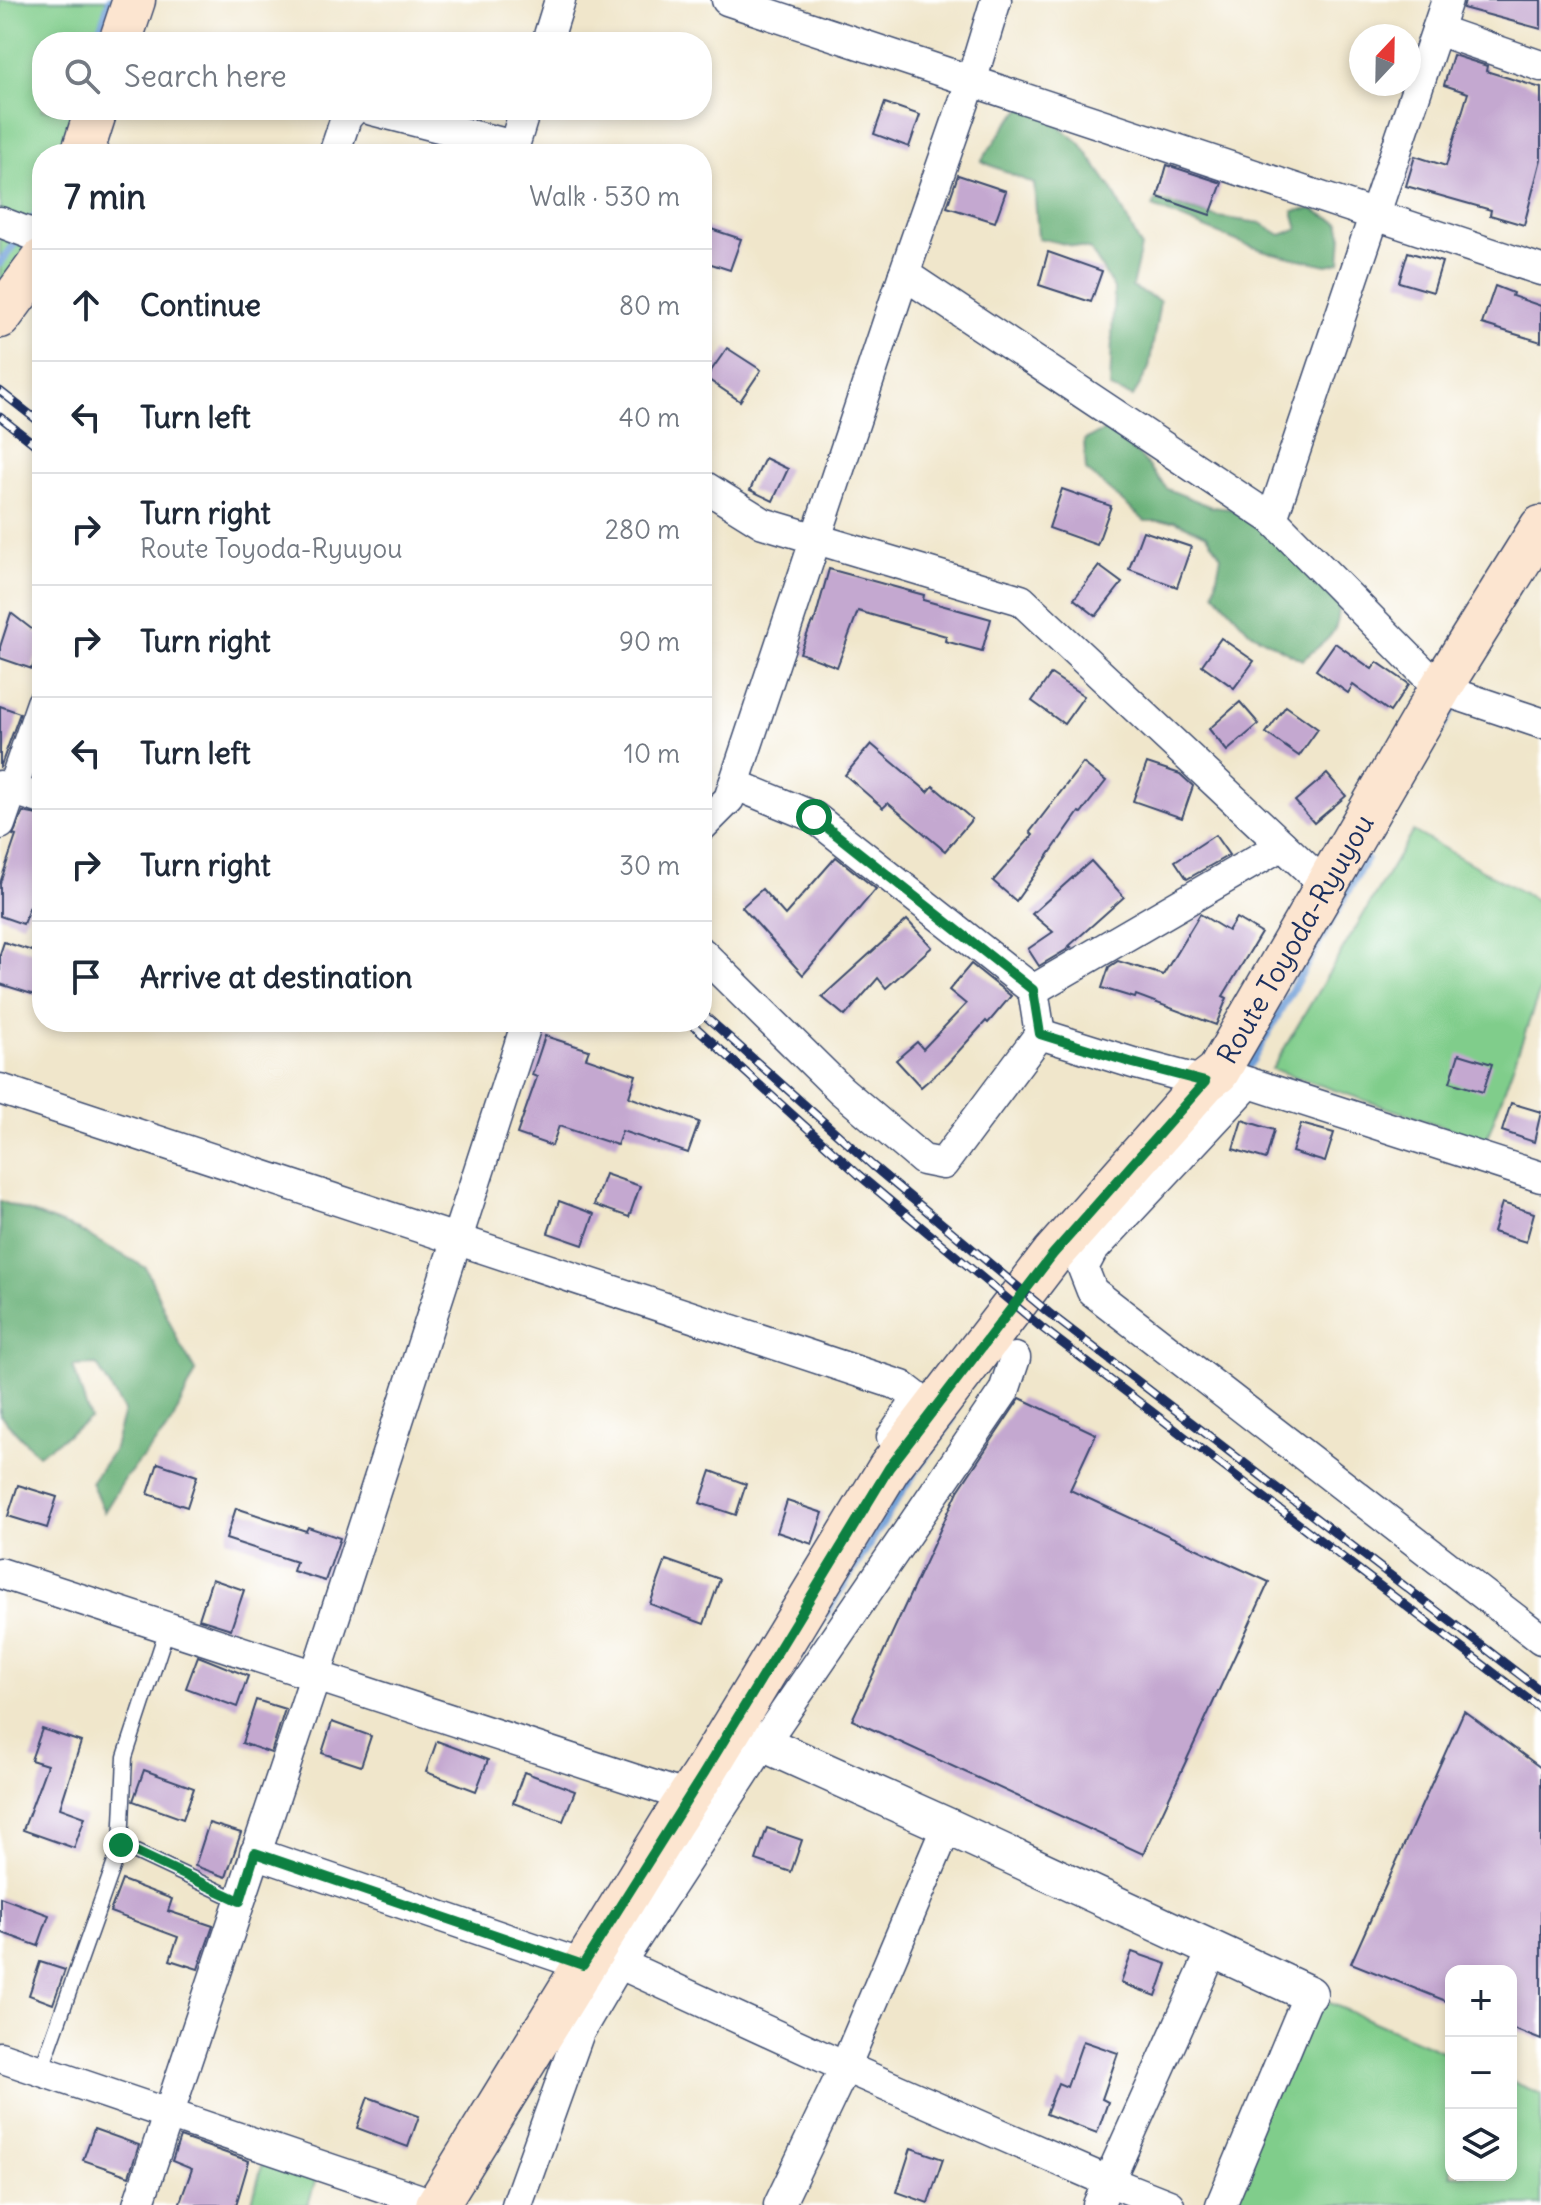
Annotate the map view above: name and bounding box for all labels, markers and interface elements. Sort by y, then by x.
north arrow [1349,24,1421,96]
search box [32,32,712,120]
icon: search [60,54,104,98]
text: Search here [124,57,287,95]
text: 7 min [64,175,146,218]
text: Walk · 530 m [529,180,680,213]
icon: ahead [64,283,108,327]
text: Continue [140,286,261,324]
text: 80 m [619,289,680,322]
icon: left [64,395,108,439]
text: Turn left [140,398,251,436]
text: 40 m [619,401,680,434]
text: Turn right [140,494,271,532]
icon: right [64,507,108,551]
text: 280 m [605,513,680,546]
text: Route Toyoda-Ryuyou [140,532,402,565]
icon: right [64,619,108,663]
text: Turn right [140,622,271,660]
text: 90 m [619,625,680,658]
icon: left [64,731,108,775]
text: Turn left [140,734,251,772]
text: 10 m [624,737,680,770]
route start [796,799,832,835]
street label: Route Toyoda-Ryuyou [1209,808,1382,1070]
icon: right [64,843,108,887]
text: Turn right [140,846,271,884]
text: 30 m [619,849,680,882]
icon: arrive [64,955,108,999]
text: Arrive at destination [140,958,412,996]
route end [103,1827,139,1863]
map controls [1445,1965,1517,2181]
button: + [1445,1965,1517,2037]
button: − [1445,2037,1517,2109]
button: layers [1445,2109,1517,2181]

